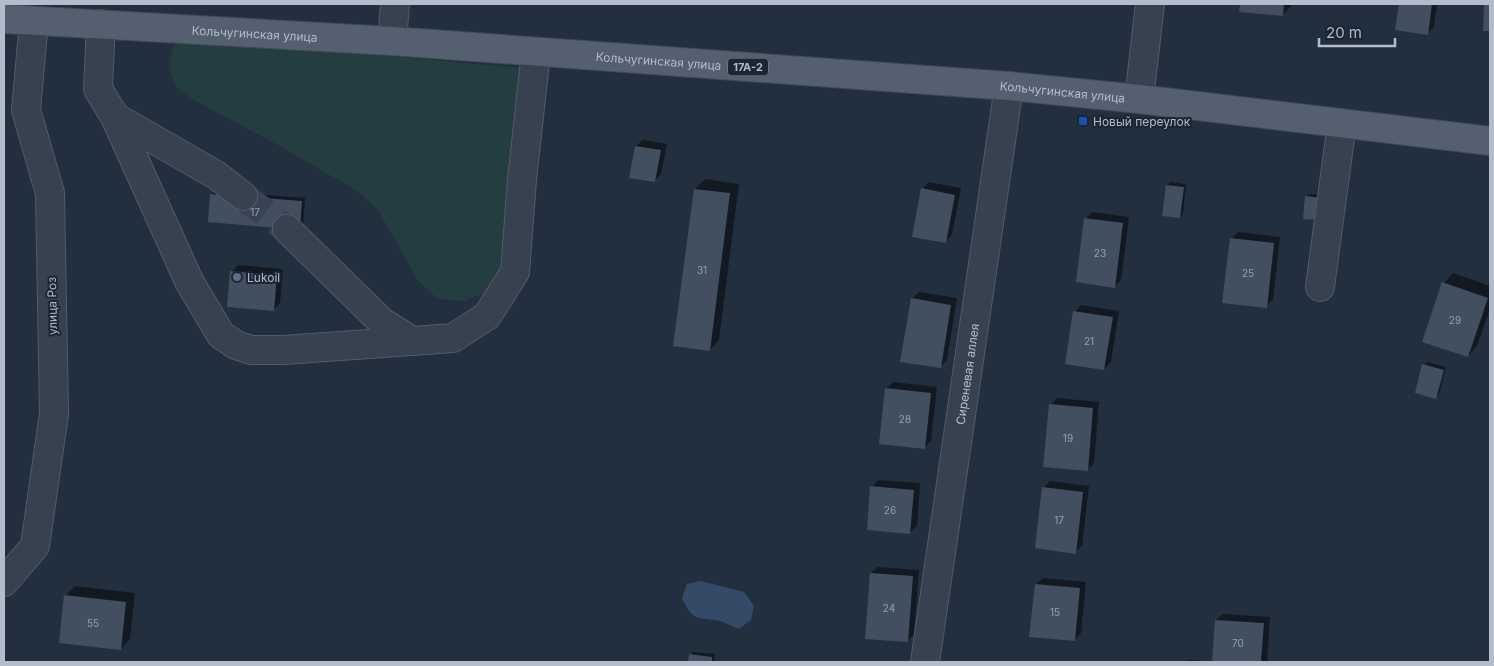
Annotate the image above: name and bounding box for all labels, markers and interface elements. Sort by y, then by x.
scale bar [1319,15,1395,47]
street label: Кольчугинская улица [191,22,318,44]
text: 20 m [1326,23,1362,42]
street label: Кольчугинская улица [595,48,722,73]
road number: 17А-2 [728,58,768,76]
street label: Кольчугинская улица [999,78,1126,105]
place label: Новый переулок [1093,114,1191,129]
marker: Новый переулок [1077,115,1089,127]
house number: 17 [250,206,260,218]
house number: 23 [1094,247,1106,259]
house number: 31 [697,264,707,276]
house number: 25 [1242,267,1254,279]
place label: Lukoil [247,270,280,285]
marker: Lukoil [231,271,243,283]
street label: улица Роз [44,277,60,335]
house number: 29 [1449,314,1461,326]
street label: Сиреневая аллея [952,322,982,426]
house number: 21 [1084,335,1094,347]
house number: 28 [899,413,911,425]
house number: 19 [1063,432,1073,444]
house number: 26 [884,504,896,516]
house number: 17 [1054,514,1064,526]
house number: 24 [883,602,895,614]
house number: 15 [1050,606,1060,618]
house number: 55 [87,617,99,629]
house number: 70 [1232,637,1244,649]

